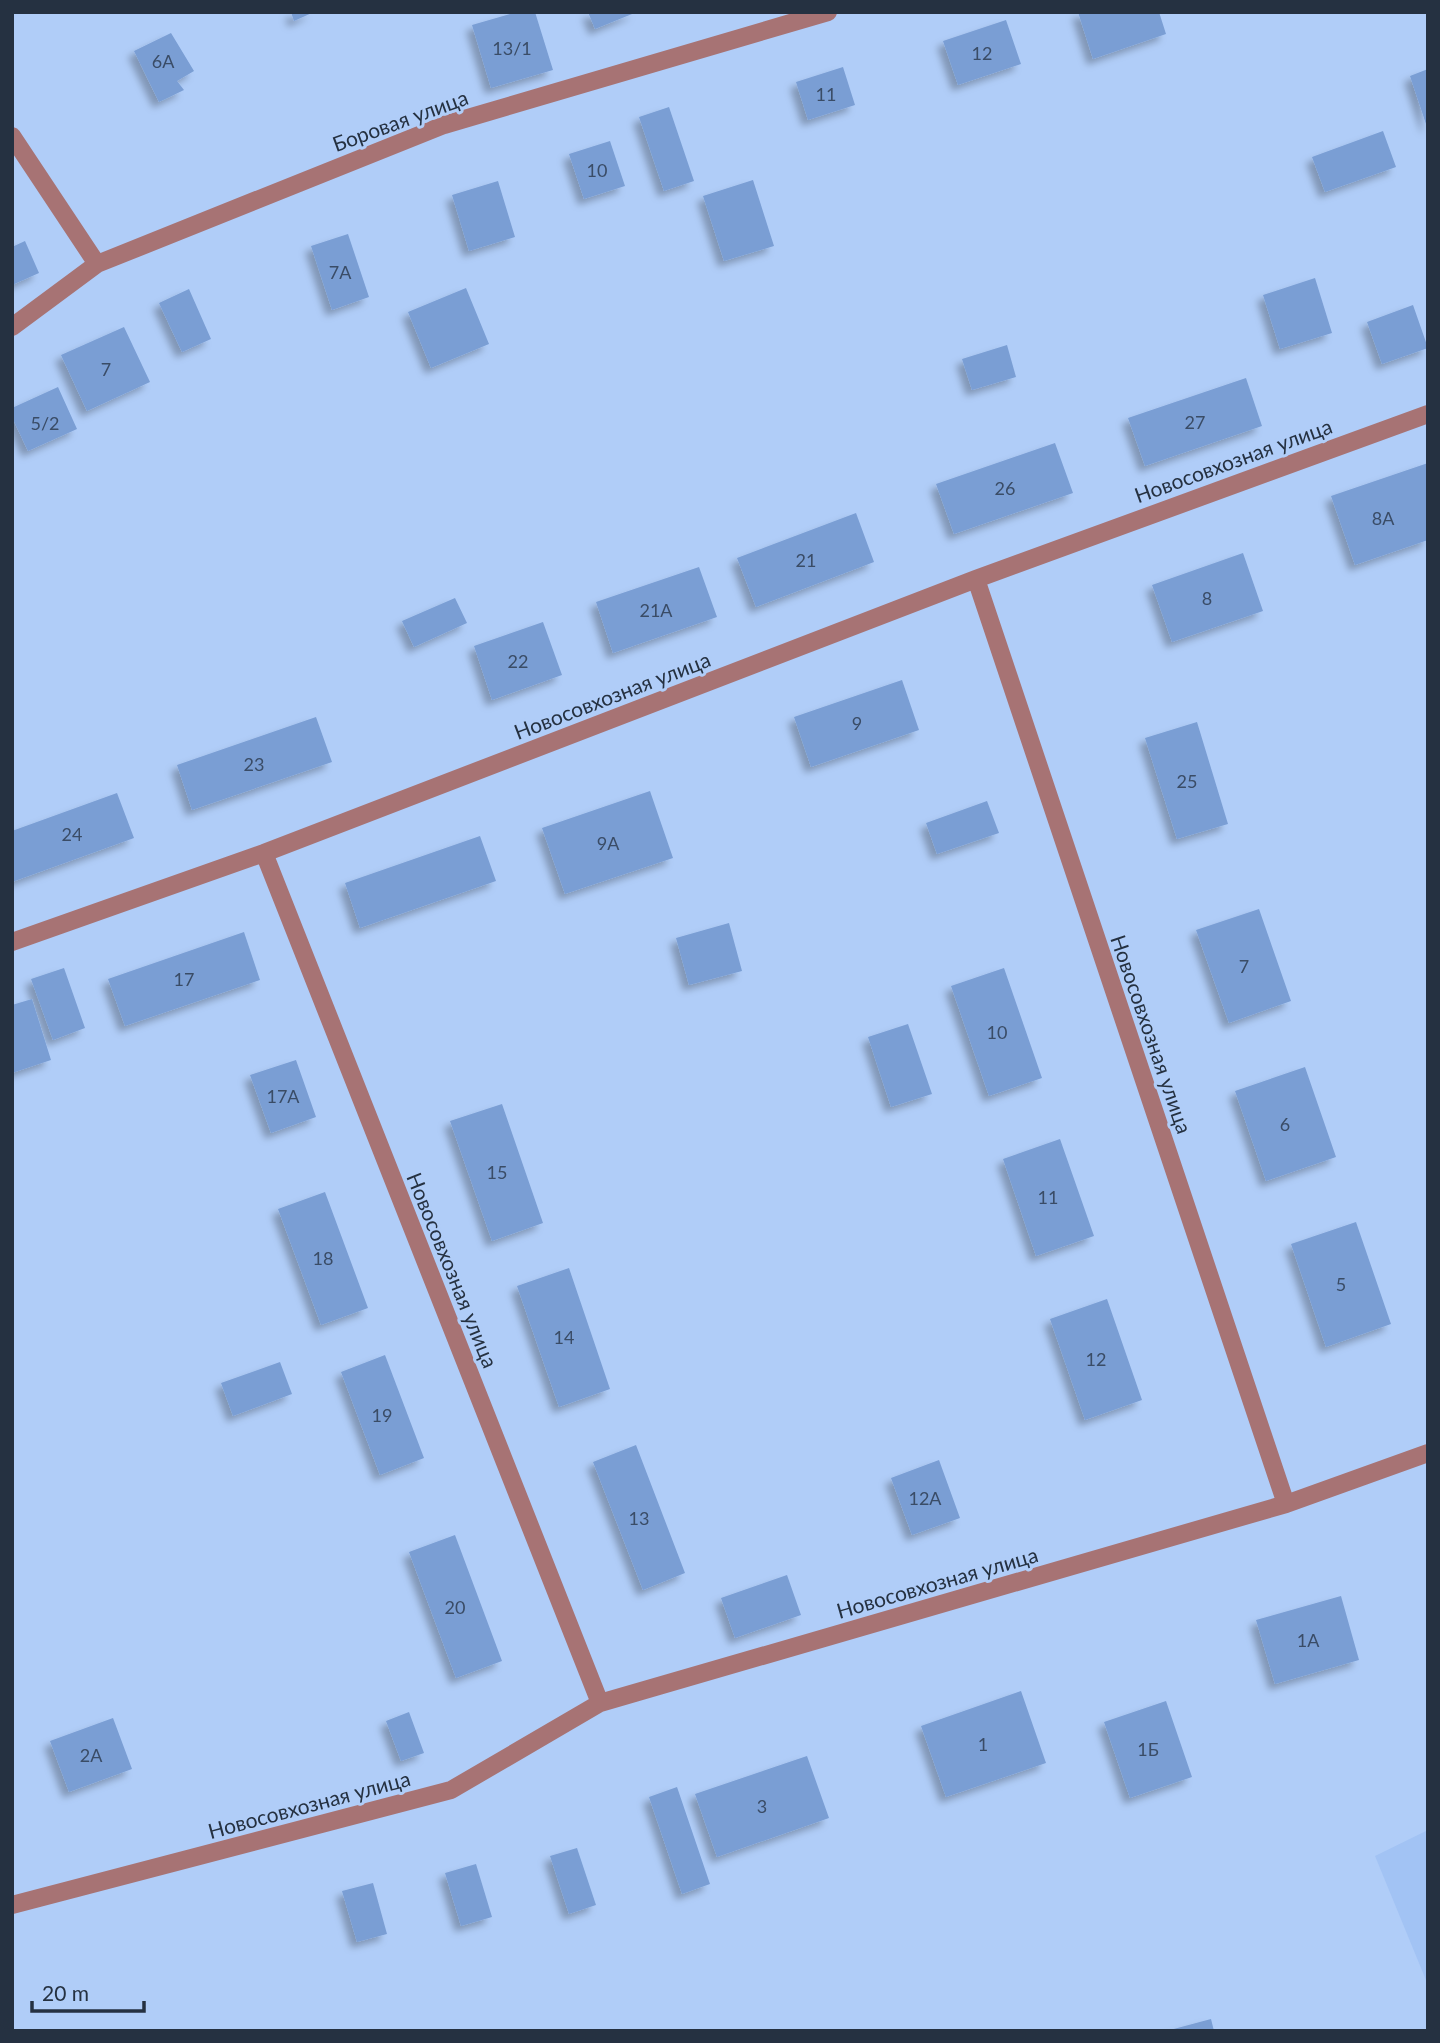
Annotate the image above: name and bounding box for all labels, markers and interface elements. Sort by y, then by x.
house number: 13/1 [492,37,532,59]
house number: 12 [972,42,992,64]
house number: 6А [152,50,175,72]
house number: 11 [816,83,836,105]
street label: Боровая улица [329,84,471,156]
house number: 10 [587,159,607,181]
house number: 7А [329,261,352,283]
house number: 7 [101,358,111,380]
house number: 27 [1185,411,1205,433]
house number: 5/2 [30,412,60,434]
street label: Новосовхозная улица [1131,413,1335,507]
house number: 26 [995,477,1015,499]
house number: 8А [1372,507,1395,529]
house number: 21 [796,549,816,571]
house number: 8 [1202,587,1212,609]
house number: 21А [639,599,673,621]
street label: Новосовхозная улица [510,646,714,744]
house number: 22 [508,650,528,672]
house number: 9 [852,712,862,734]
house number: 23 [244,753,264,775]
house number: 25 [1177,770,1197,792]
house number: 24 [62,823,82,845]
house number: 9А [597,832,620,854]
street label: Новосовхозная улица [1106,931,1198,1137]
house number: 7 [1239,955,1249,977]
house number: 17 [174,968,194,990]
house number: 10 [987,1021,1007,1043]
house number: 17А [266,1085,300,1107]
house number: 6 [1280,1113,1290,1135]
house number: 15 [487,1161,507,1183]
street label: Новосовхозная улица [402,1169,504,1371]
house number: 11 [1038,1186,1058,1208]
house number: 18 [313,1247,333,1269]
house number: 5 [1336,1273,1346,1295]
house number: 14 [554,1326,574,1348]
house number: 12 [1086,1348,1106,1370]
house number: 19 [372,1404,392,1426]
house number: 12А [908,1487,942,1509]
house number: 13 [629,1507,649,1529]
street label: Новосовхозная улица [833,1541,1041,1623]
house number: 20 [445,1596,465,1618]
house number: 1А [1297,1629,1320,1651]
house number: 1 [978,1733,988,1755]
house number: 1Б [1137,1738,1159,1760]
house number: 2А [80,1744,103,1766]
street label: Новосовхозная улица [205,1765,413,1843]
house number: 3 [757,1795,767,1817]
scale bar [32,1969,144,2013]
text: 20 m [42,1980,89,2005]

